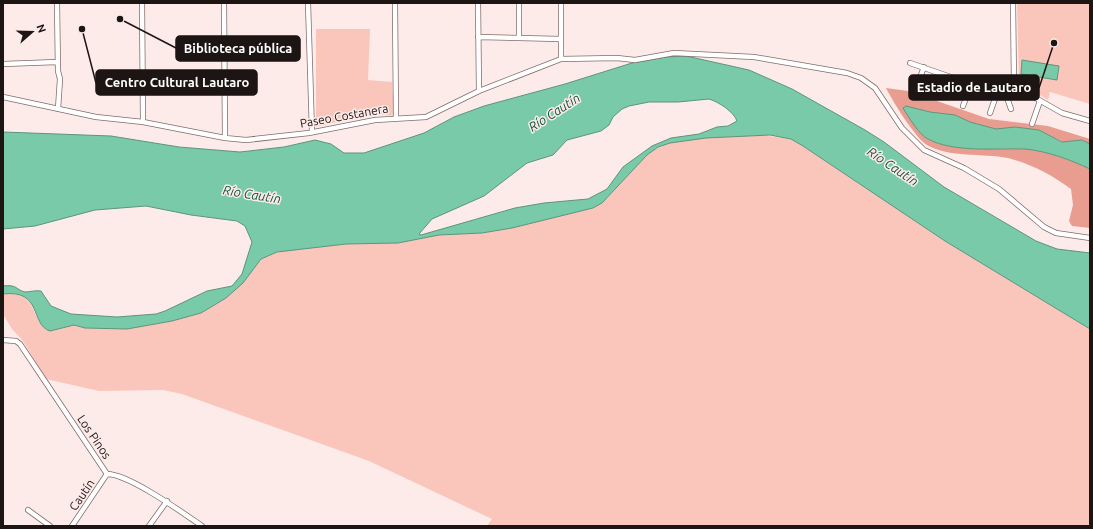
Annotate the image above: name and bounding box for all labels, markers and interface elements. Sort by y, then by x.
north arrow [12,12,52,52]
text: N [34,23,48,34]
callout: Biblioteca pública [176,36,300,61]
text: Biblioteca pública [184,41,292,55]
callout: Centro Cultural Lautaro [96,70,257,95]
text: Centro Cultural Lautaro [105,75,250,89]
callout: Estadio de Lautaro [909,75,1039,100]
text: Estadio de Lautaro [917,80,1031,94]
water label: Río Cautín [526,90,582,134]
street label: Paseo Costanera [299,101,389,130]
water label: Río Cautín [865,144,921,188]
water label: Río Cautín [222,183,282,205]
street label: Los Pinos [75,412,114,461]
street label: Cautín [66,477,97,513]

